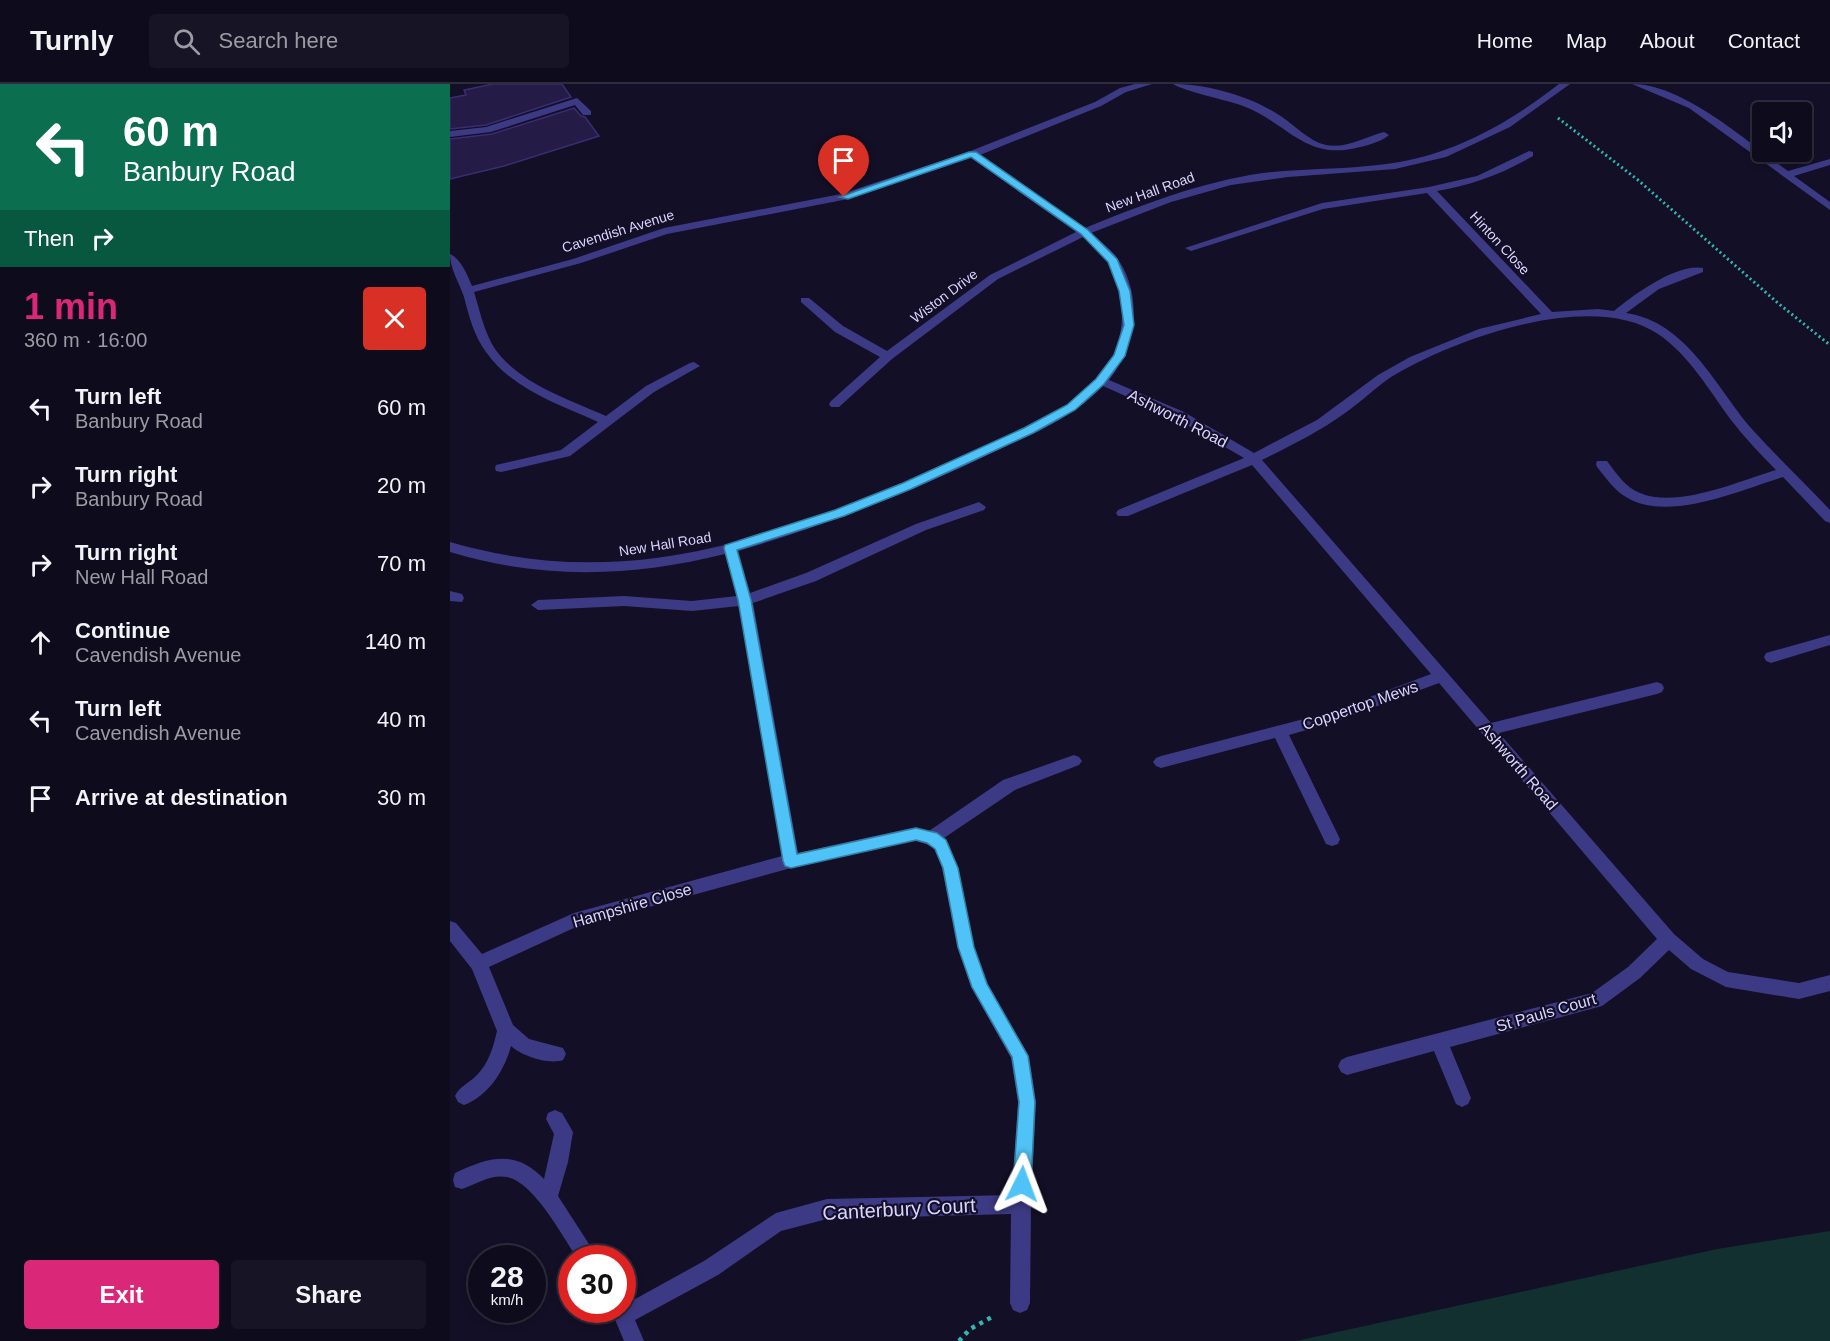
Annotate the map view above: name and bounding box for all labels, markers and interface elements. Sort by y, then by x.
search box [149,14,569,68]
text: Turnly [30,25,113,56]
icon: search [170,25,203,58]
text: Search here [218,28,338,53]
text: Home [1477,29,1533,52]
text: Map [1566,29,1607,52]
text: About [1640,29,1695,52]
text: Contact [1728,29,1800,52]
map controls [1752,102,1812,162]
button: sound [1752,102,1812,162]
icon: left [24,108,102,186]
text: 60 m [123,108,219,155]
pin [818,135,869,197]
icon: arrive [827,144,860,177]
text: Banbury Road [123,157,296,187]
street label: New Hall Road [1103,169,1197,215]
street label: Cavendish Avenue [560,206,676,256]
street label: Hinton Close [1467,208,1533,278]
icon: right [86,222,119,255]
text: Then [24,226,74,251]
street label: Wiston Drive [907,266,981,326]
text: 1 min [24,286,118,327]
button: close [363,287,426,350]
text: 360 m · 16:00 [24,329,147,351]
text: Turn left [75,384,161,409]
street label: Ashworth Road [1125,386,1230,451]
icon: left [24,392,57,425]
text: 60 m [377,395,426,420]
text: Banbury Road [75,410,203,432]
text: Turn right [75,462,177,487]
icon: right [24,470,57,503]
text: 20 m [377,473,426,498]
text: Banbury Road [75,488,203,510]
street label: New Hall Road [618,529,712,559]
text: Turn right [75,540,177,565]
icon: right [24,548,57,581]
text: 70 m [377,551,426,576]
text: New Hall Road [75,566,208,588]
text: Continue [75,618,170,643]
icon: ahead [24,626,57,659]
text: 140 m [365,629,426,654]
text: Cavendish Avenue [75,644,241,666]
street label: Coppertop Mews [1300,678,1420,733]
text: Turn left [75,696,161,721]
icon: left [24,704,57,737]
text: 40 m [377,707,426,732]
street label: Ashworth Road [1476,719,1561,813]
text: Cavendish Avenue [75,722,241,744]
icon: arrive [24,782,57,815]
text: Arrive at destination [75,785,288,810]
text: 30 m [377,785,426,810]
street label: Hampshire Close [571,880,694,931]
street label: St Pauls Court [1494,990,1599,1035]
position arrow [990,1152,1054,1216]
street label: Canterbury Court [822,1194,977,1224]
speed limit sign: 30 [558,1245,636,1323]
button: Exit [24,1260,219,1329]
button: Share [231,1260,426,1329]
text: 28 [490,1260,524,1293]
text: km/h [491,1291,523,1308]

